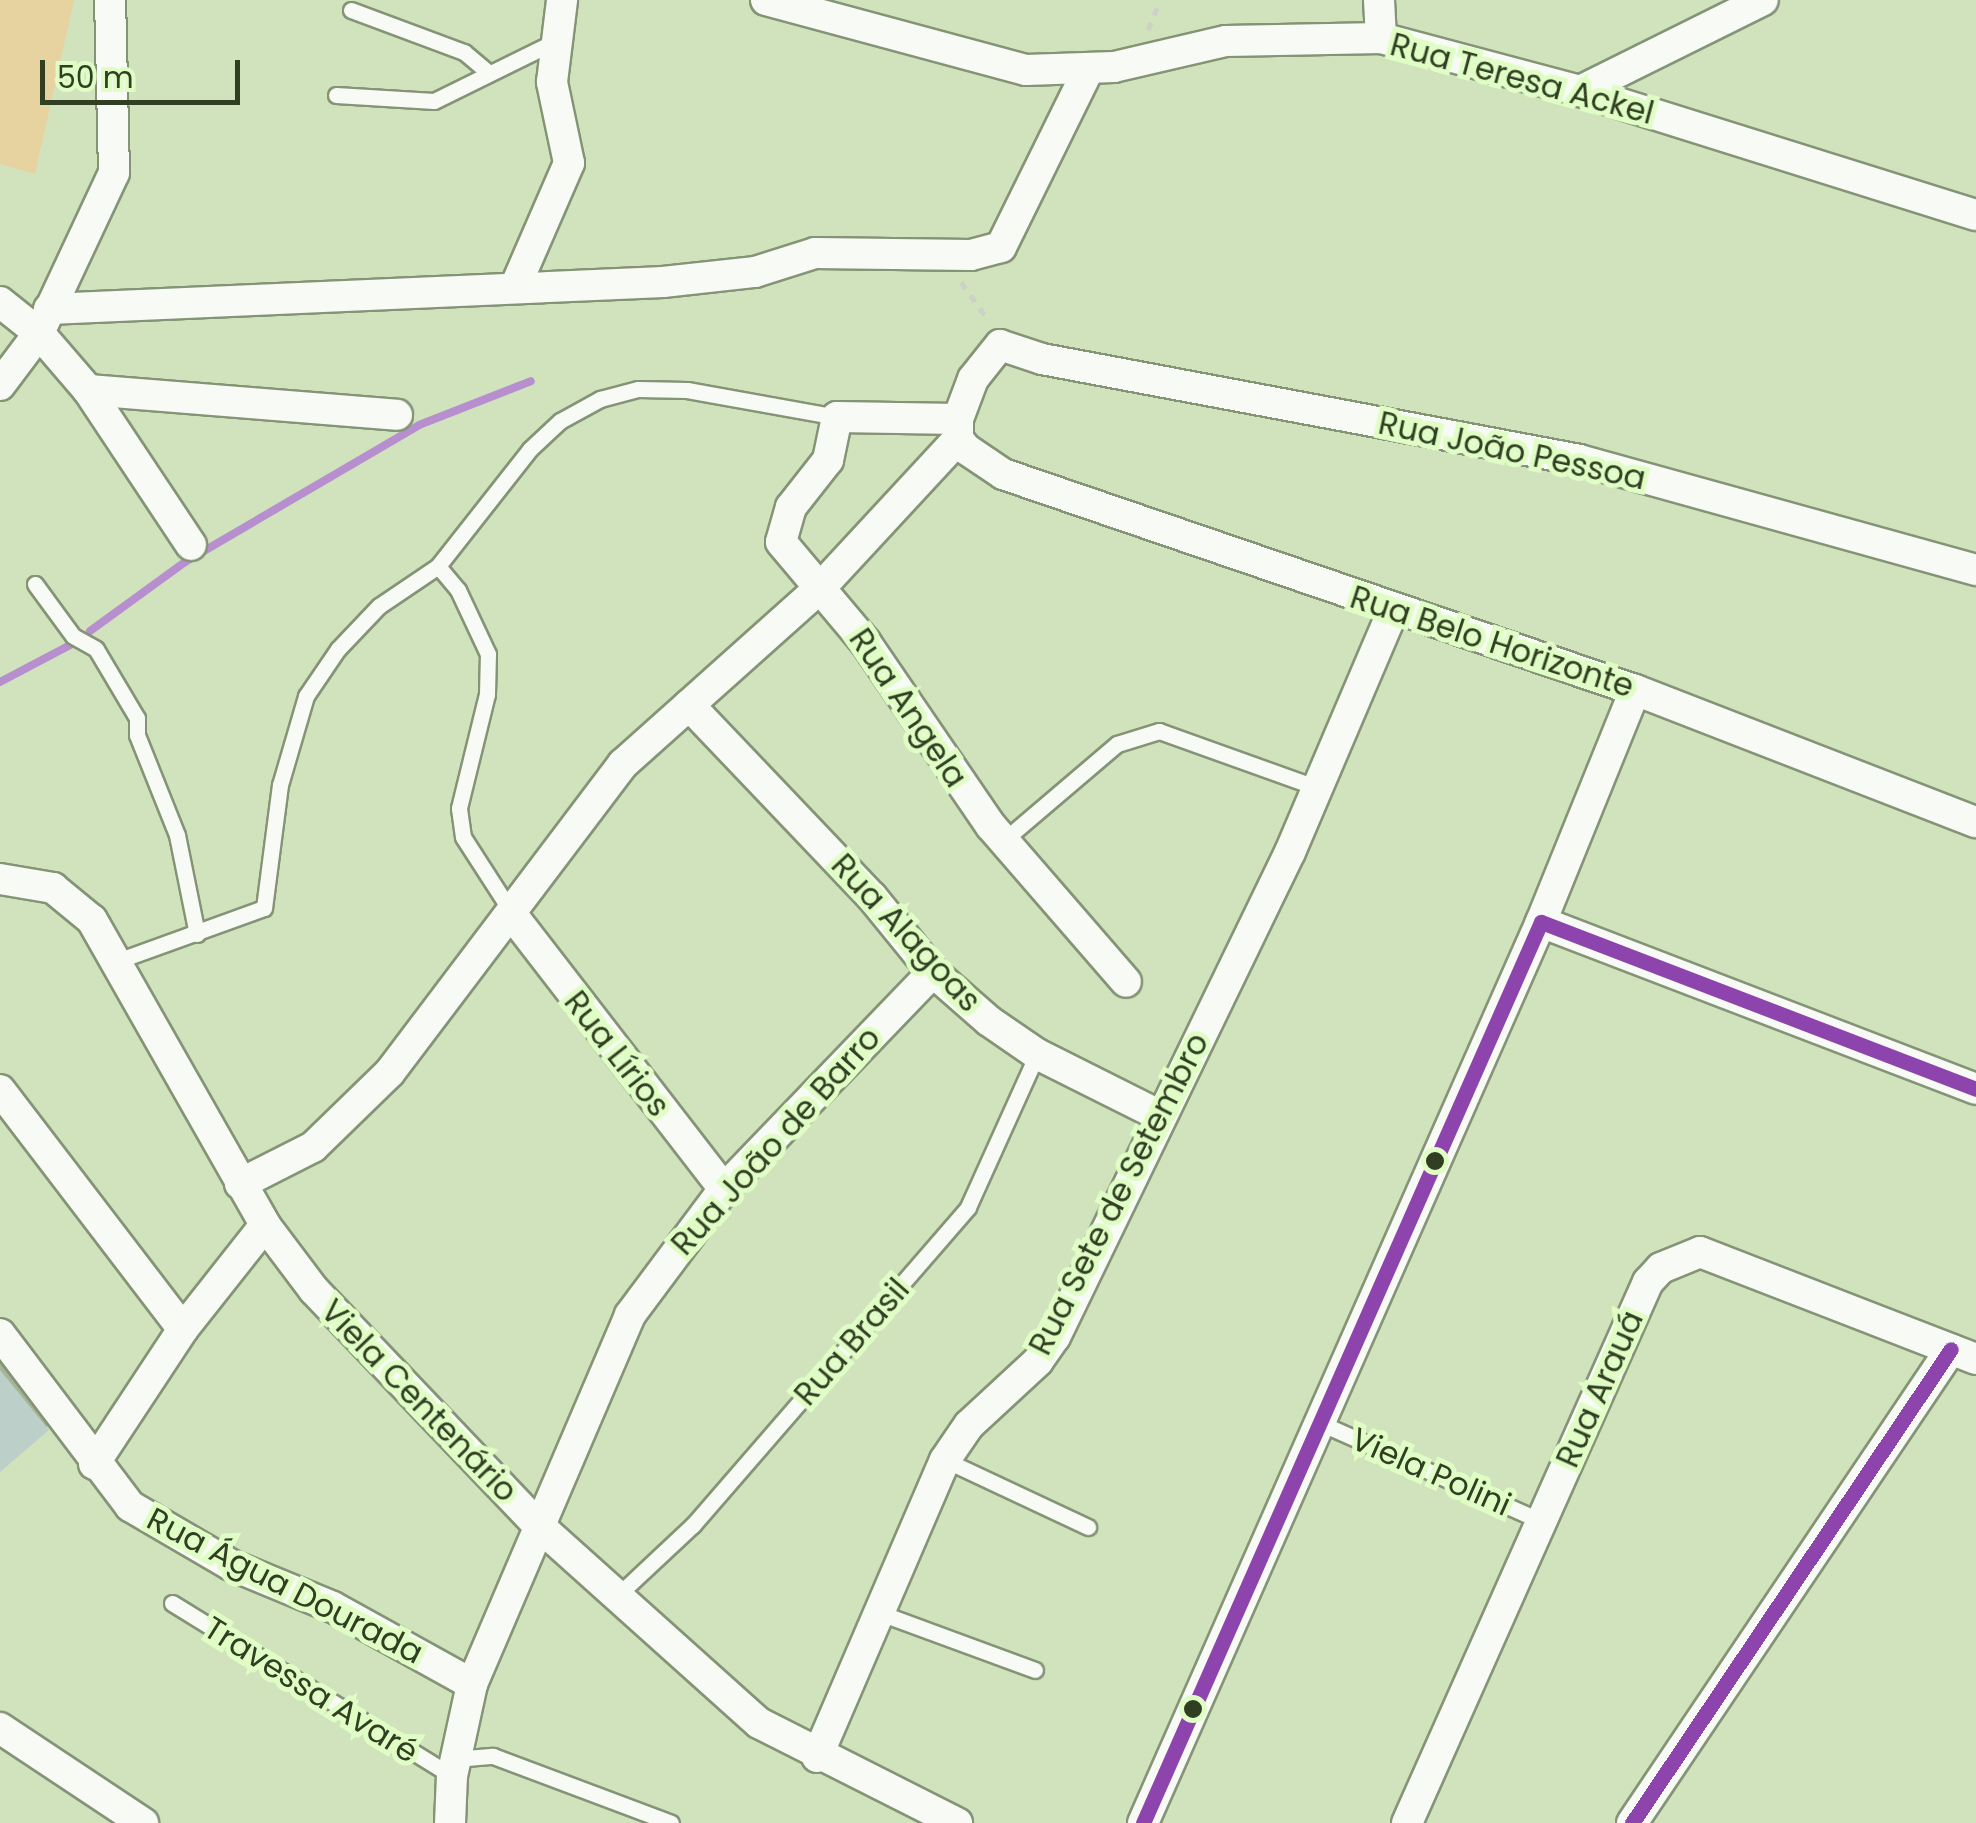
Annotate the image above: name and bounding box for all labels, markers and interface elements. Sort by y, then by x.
street label: Rua Teresa Ackel [1386,25,1658,133]
scale bar [45,40,245,102]
text: 50 m [57,56,134,99]
street label: Rua João Pessoa [1375,404,1649,498]
street label: Rua Belo Horizonte [1345,578,1639,706]
street label: Rua Angela [841,621,975,795]
street label: Rua Alagoas [823,846,989,1020]
street label: Rua Lírios [556,984,678,1124]
street label: Rua João de Barro [663,1019,889,1263]
street label: Rua Sete de Setembro [1021,1027,1217,1361]
unlabelled marker [1425,1151,1445,1171]
street label: Rua Brasil [786,1271,918,1413]
street label: Viela Centenário [313,1292,525,1510]
street label: Rua Arauá [1548,1305,1652,1473]
street label: Viela Polini [1345,1420,1517,1524]
street label: Rua Água Dourada [141,1500,429,1672]
street label: Travessa Avaré [197,1609,425,1771]
unlabelled marker [1183,1699,1203,1719]

